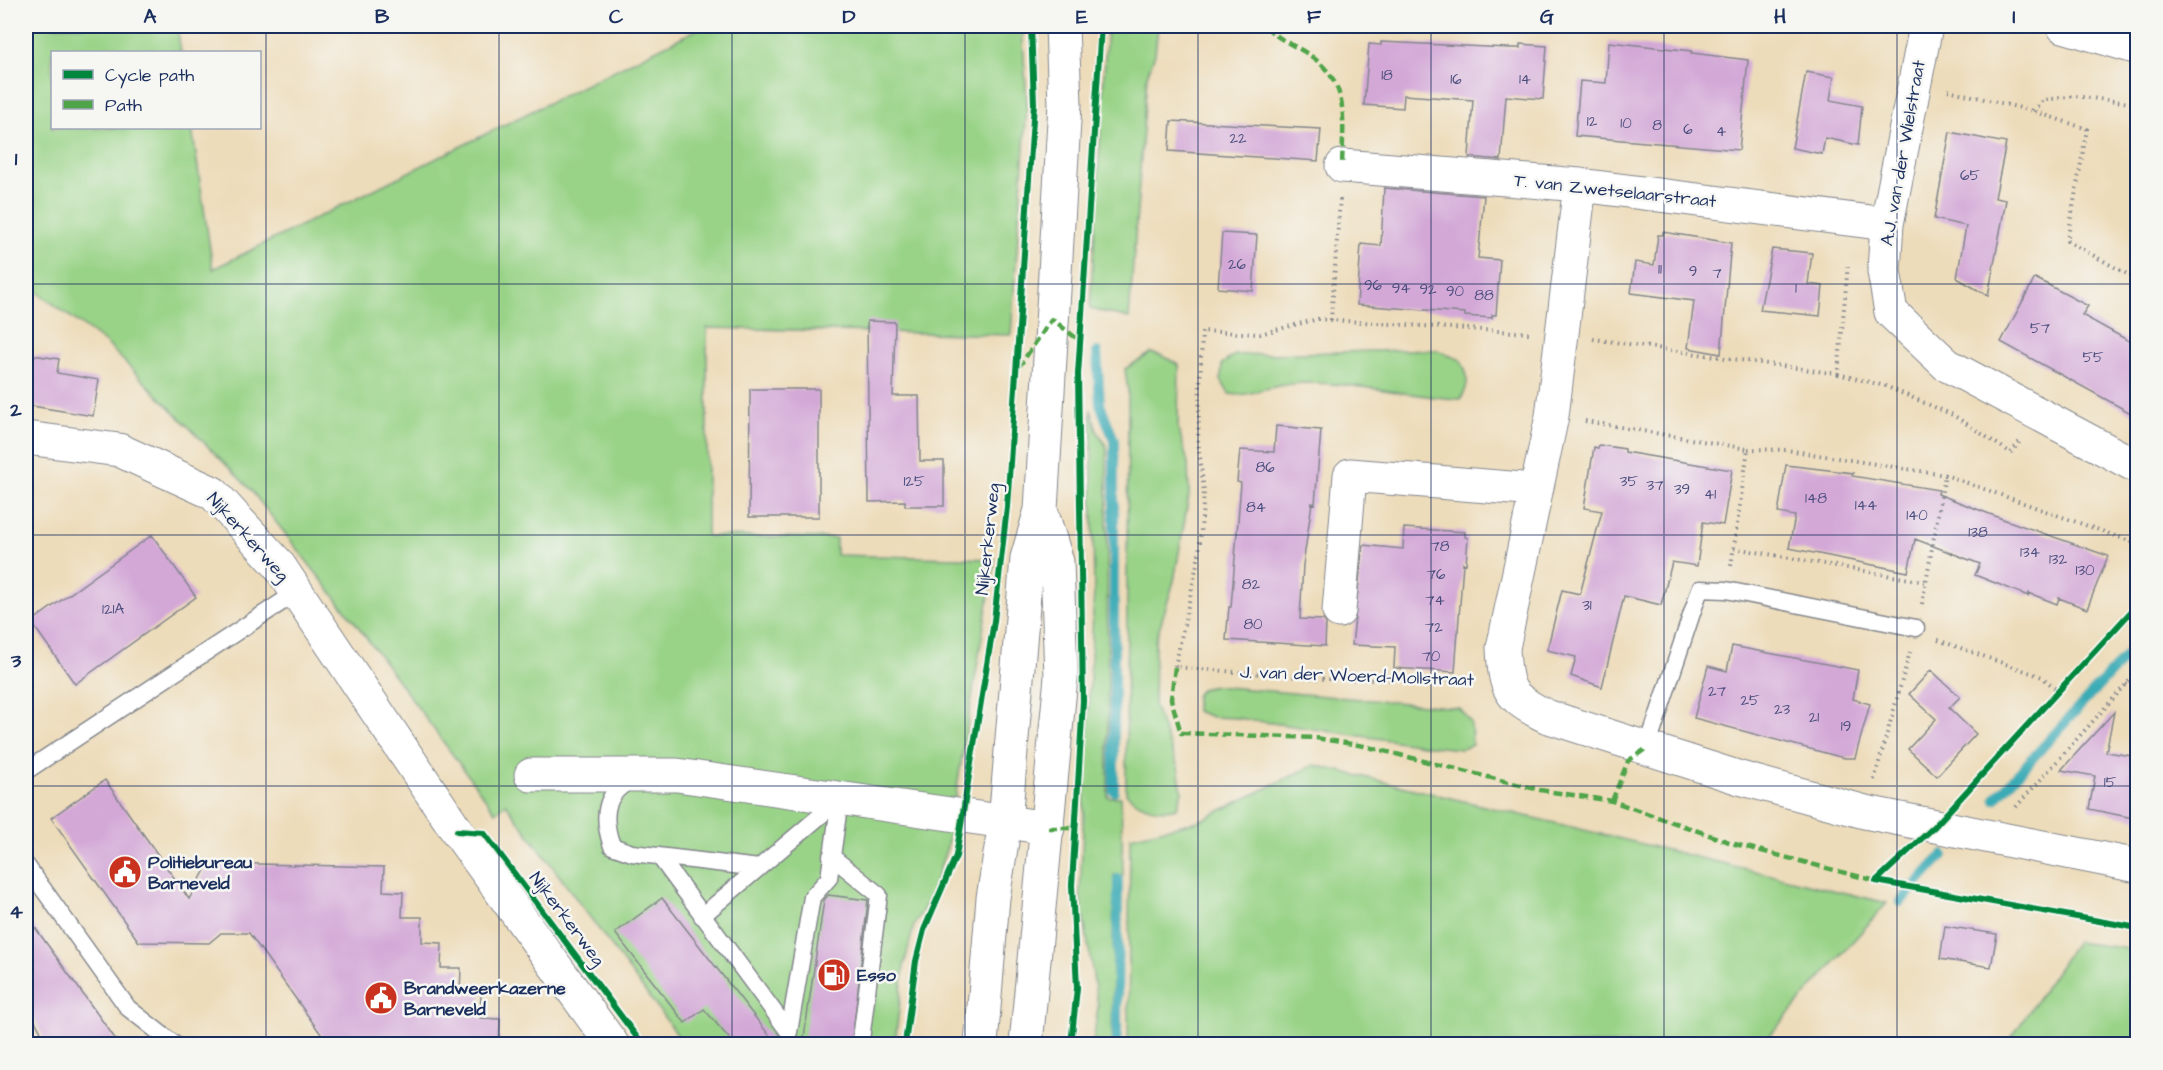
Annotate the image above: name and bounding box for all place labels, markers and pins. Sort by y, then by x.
place label: Politiebureau Barneveld [148,850,252,896]
public building icon: Politiebureau Barneveld [107,854,143,890]
fuel station icon: Esso [816,957,852,993]
place label: Esso [857,963,897,988]
place label: Brandweerkazerne Barneveld [404,976,566,1022]
public building icon: Brandweerkazerne Barneveld [363,980,399,1016]

